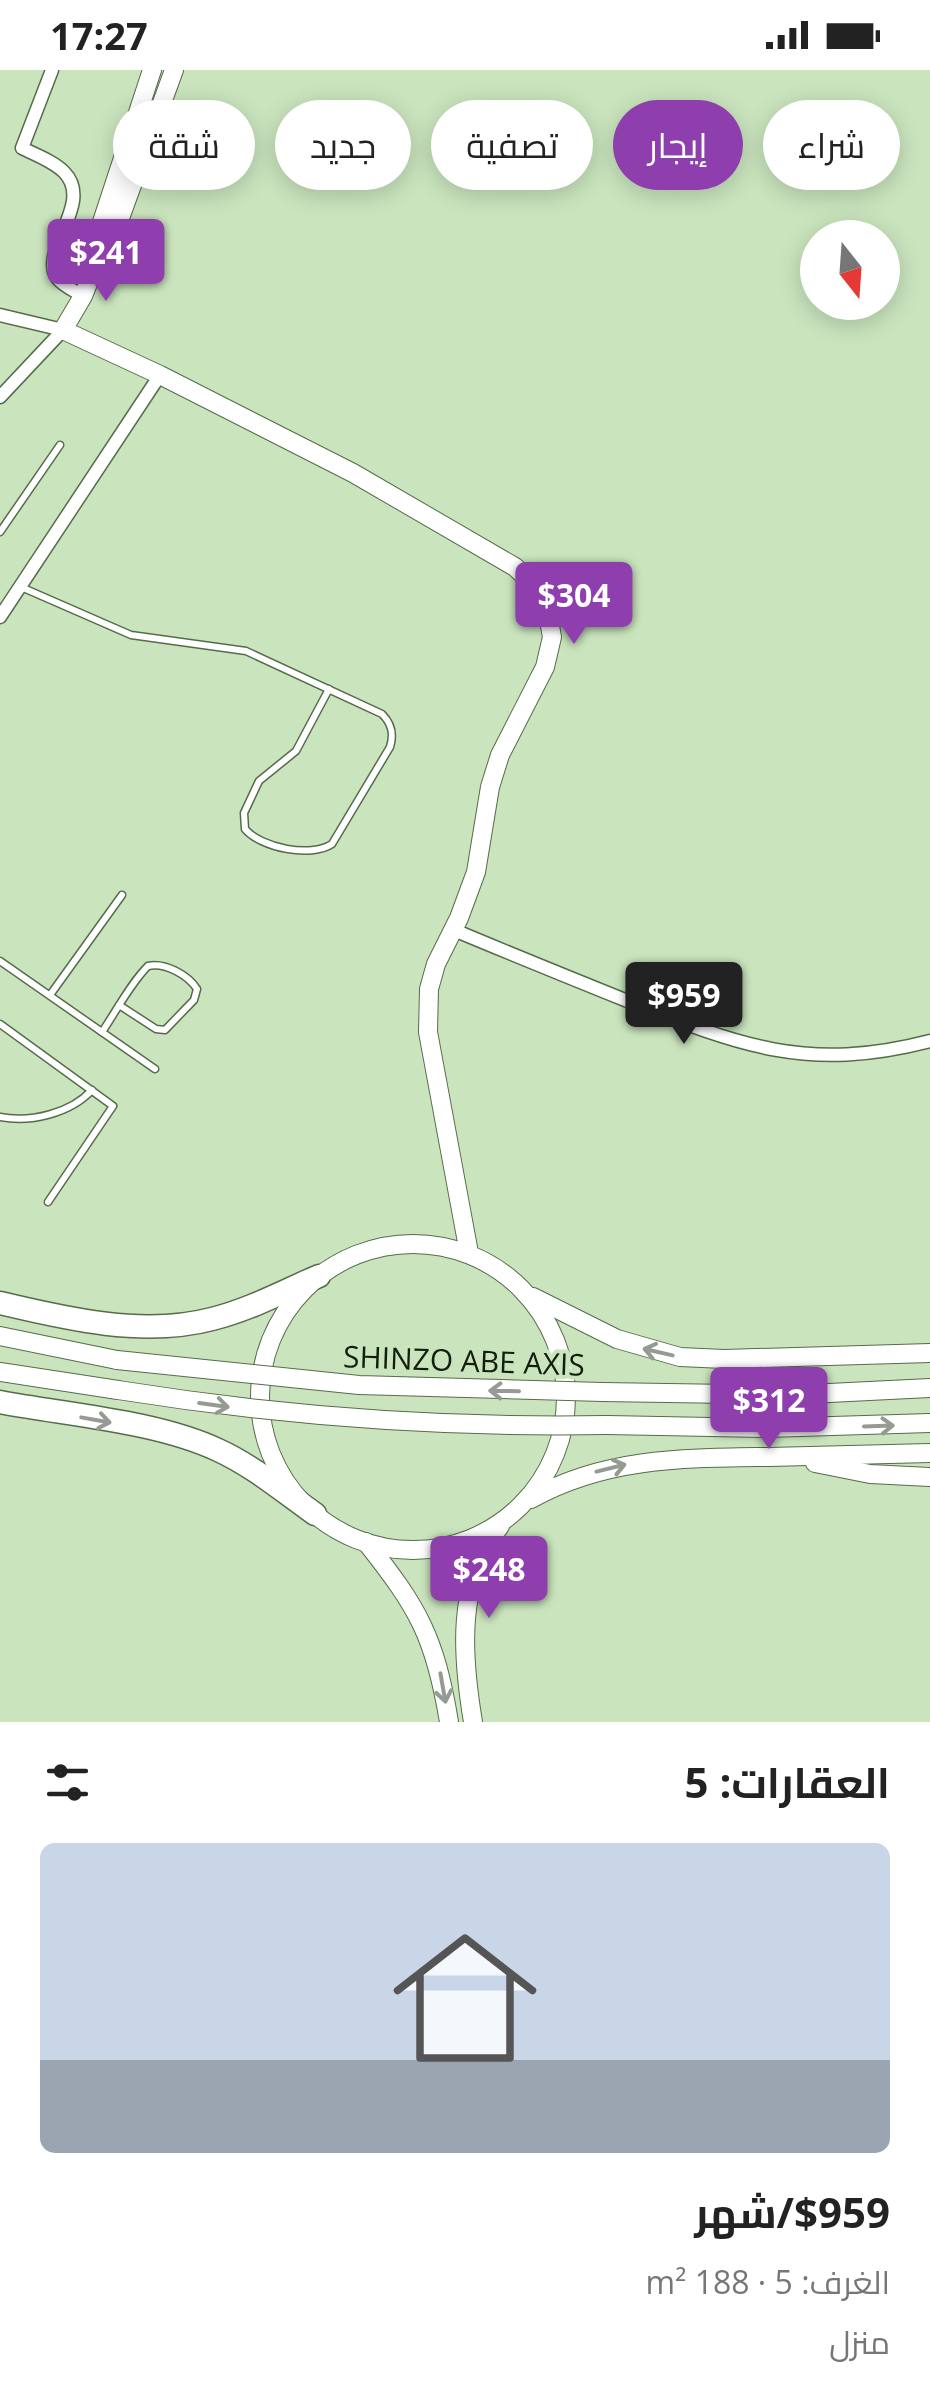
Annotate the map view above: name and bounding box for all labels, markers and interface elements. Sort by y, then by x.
text: 17:27 [50,9,148,61]
chip: شقة [113,100,255,190]
chip: جديد [275,100,411,190]
chip: تصفية [431,100,593,190]
chip: إيجار [613,100,743,190]
chip: شراء [763,100,900,190]
pin: $241 [47,219,165,304]
north arrow [800,220,900,320]
map controls [800,220,900,320]
text: $241 [69,230,143,273]
pin: $304 [515,562,633,647]
text: $304 [537,573,611,616]
pin: $959 [625,962,743,1047]
text: $959 [647,973,721,1016]
street label: SHINZO ABE AXIS [342,1335,586,1385]
one-way arrow [643,1342,675,1360]
pin: $312 [710,1367,828,1452]
text: $312 [732,1378,806,1421]
one-way arrow [489,1382,521,1401]
one-way arrow [197,1396,230,1414]
one-way arrow [79,1411,111,1430]
one-way arrow [863,1416,895,1435]
one-way arrow [595,1457,626,1476]
pin: $248 [430,1536,548,1621]
text: $248 [452,1547,526,1590]
one-way arrow [435,1671,454,1703]
text: العقارات: 5 [685,1753,890,1810]
icon: filters [40,1755,95,1810]
icon: home [375,1908,555,2088]
text: $959/شهر [694,2183,890,2240]
text: الغرف: 5 · 188 m² [646,2260,890,2303]
text: منزل [829,2320,890,2363]

